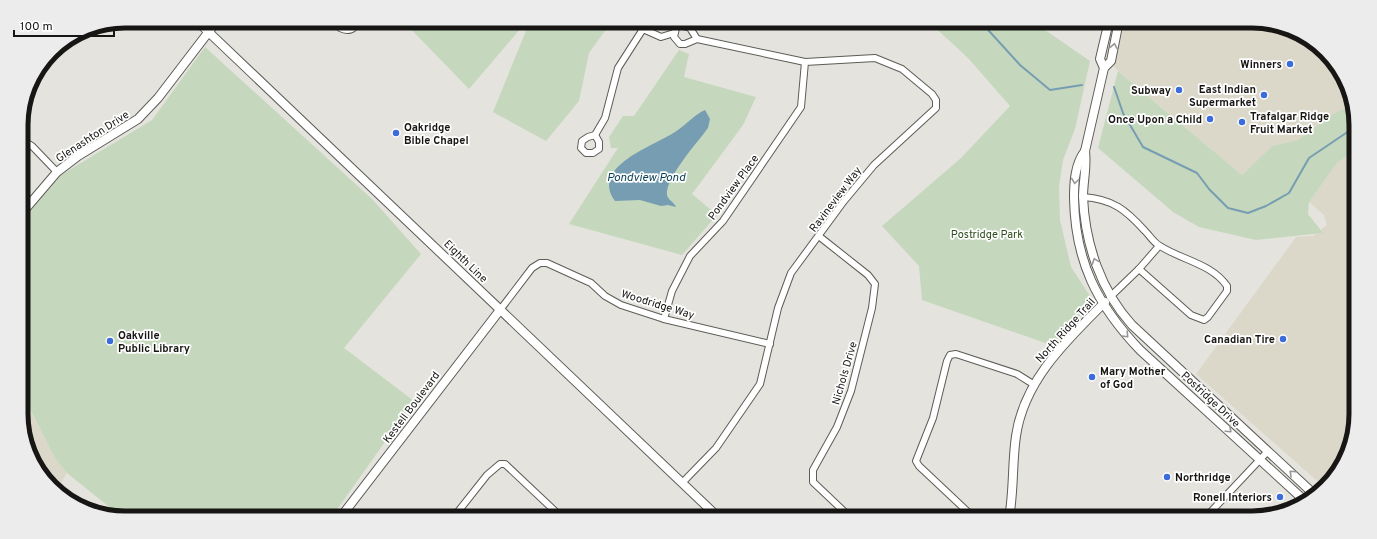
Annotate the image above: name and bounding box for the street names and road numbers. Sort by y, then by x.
street label: Glenashton Drive [53,108,132,166]
street label: Pondview Place [705,152,762,223]
street label: Ravineview Way [807,164,865,235]
street label: Eighth Line [440,237,490,286]
street label: Woodridge Way [619,287,696,323]
street label: North Ridge Trail [1033,295,1099,366]
street label: Nichols Drive [829,340,861,407]
street label: Kestell Boulevard [380,369,443,446]
street label: Postridge Drive [1178,369,1243,431]

